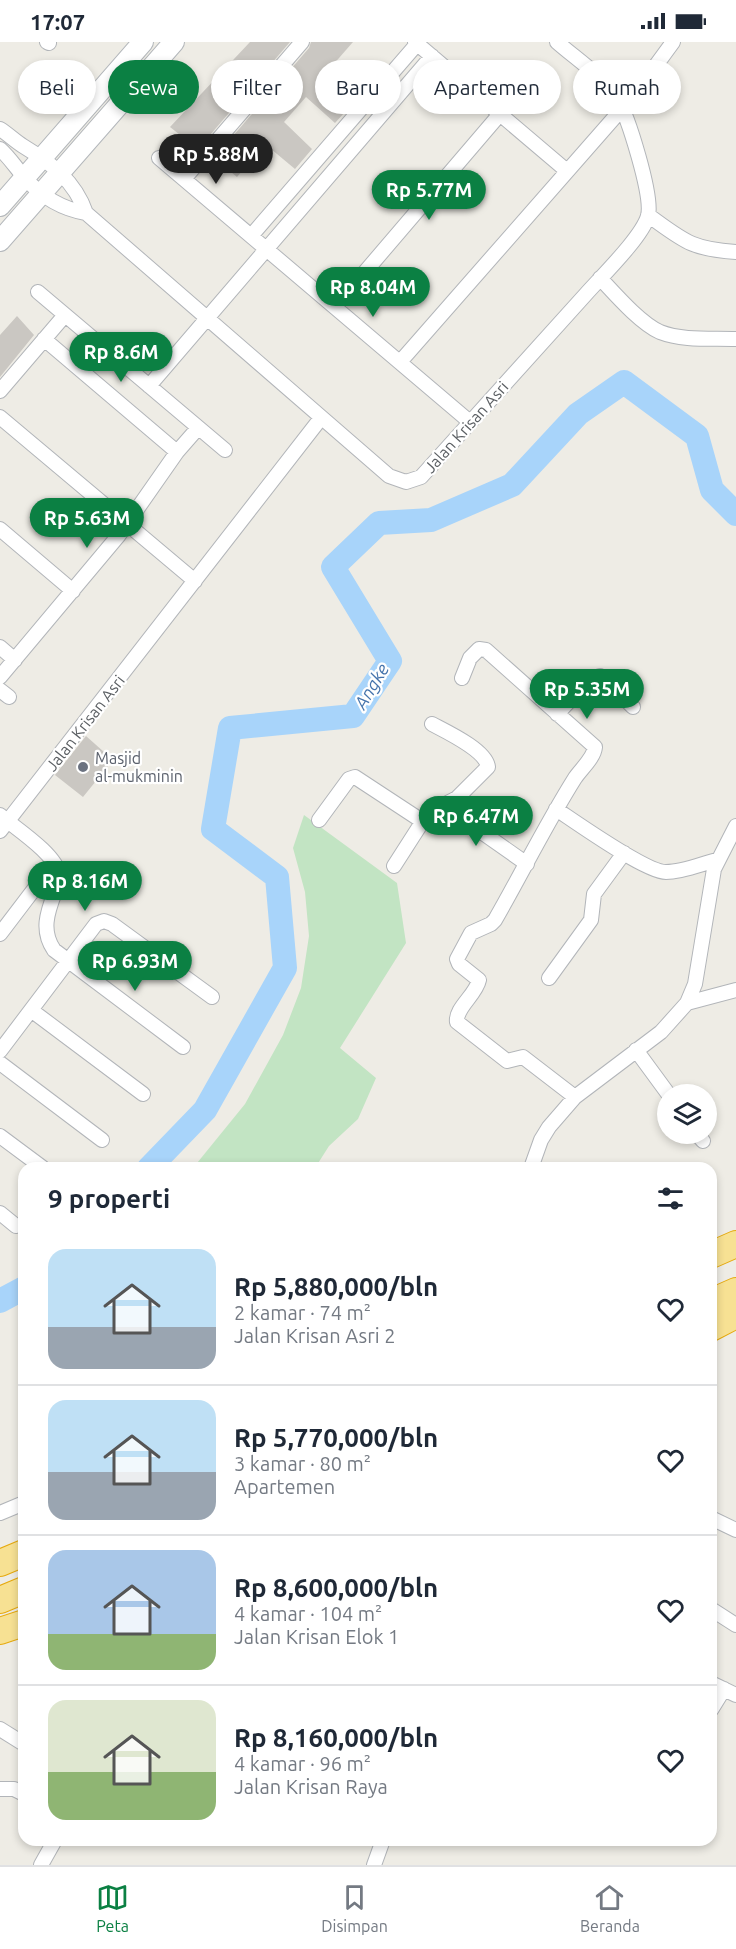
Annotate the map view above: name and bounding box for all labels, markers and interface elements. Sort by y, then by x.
text: 17:07 [30,9,85,34]
chip: Beli [18,60,96,114]
chip: Sewa [108,60,199,114]
chip: Filter [211,60,303,114]
chip: Baru [315,60,401,114]
chip: Apartemen [413,60,561,114]
chip: Rumah [573,60,681,114]
pin: Rp 5.88M [154,134,278,185]
text: Rp 5.88M [173,142,259,165]
pin: Rp 5.77M [367,170,491,221]
text: Rp 5.77M [386,178,472,201]
pin: Rp 8.04M [311,267,435,318]
text: Rp 8.04M [330,275,416,298]
pin: Rp 8.6M [66,332,176,383]
text: Rp 8.6M [83,340,159,363]
street label: Jalan Krisan Asri [420,378,512,476]
pin: Rp 5.63M [25,498,149,549]
text: Rp 5.63M [44,506,130,529]
water label: Angke [349,660,392,713]
pin: Rp 5.35M [525,669,649,720]
street label: Jalan Krisan Asri [42,672,128,774]
text: Rp 5.35M [544,677,630,700]
place label: Masjid al-mukminin [95,749,183,785]
marker: Masjid al-mukminin [76,760,90,774]
pin: Rp 6.47M [414,796,538,847]
text: Rp 6.47M [433,804,519,827]
pin: Rp 8.16M [23,861,147,912]
text: Rp 8.16M [42,869,128,892]
pin: Rp 6.93M [73,941,197,992]
text: Rp 6.93M [92,949,178,972]
map controls [657,1084,717,1144]
button: layers [657,1084,717,1144]
icon: filters [654,1182,687,1215]
text: 9 properti [48,1184,170,1213]
text: Rp 5,880,000/bln [234,1272,438,1301]
icon: home [96,1273,168,1345]
icon: heart [654,1293,687,1326]
text: 2 kamar · 74 m² [234,1301,371,1324]
text: Jalan Krisan Asri 2 [234,1324,396,1347]
text: Rp 5,770,000/bln [234,1423,438,1452]
icon: home [96,1424,168,1496]
icon: heart [654,1444,687,1477]
text: 3 kamar · 80 m² [234,1452,371,1475]
text: Apartemen [234,1475,335,1498]
text: Rp 8,600,000/bln [234,1573,438,1602]
icon: home [96,1574,168,1646]
icon: heart [654,1594,687,1627]
text: 4 kamar · 104 m² [234,1602,382,1625]
text: Jalan Krisan Elok 1 [234,1625,399,1648]
text: Rp 8,160,000/bln [234,1723,438,1752]
icon: home [96,1724,168,1796]
icon: heart [654,1744,687,1777]
text: 4 kamar · 96 m² [234,1752,371,1775]
text: Jalan Krisan Raya [234,1775,388,1798]
tab: Peta [96,1881,129,1935]
tab: Disimpan [321,1881,388,1935]
tab: Beranda [580,1881,640,1935]

